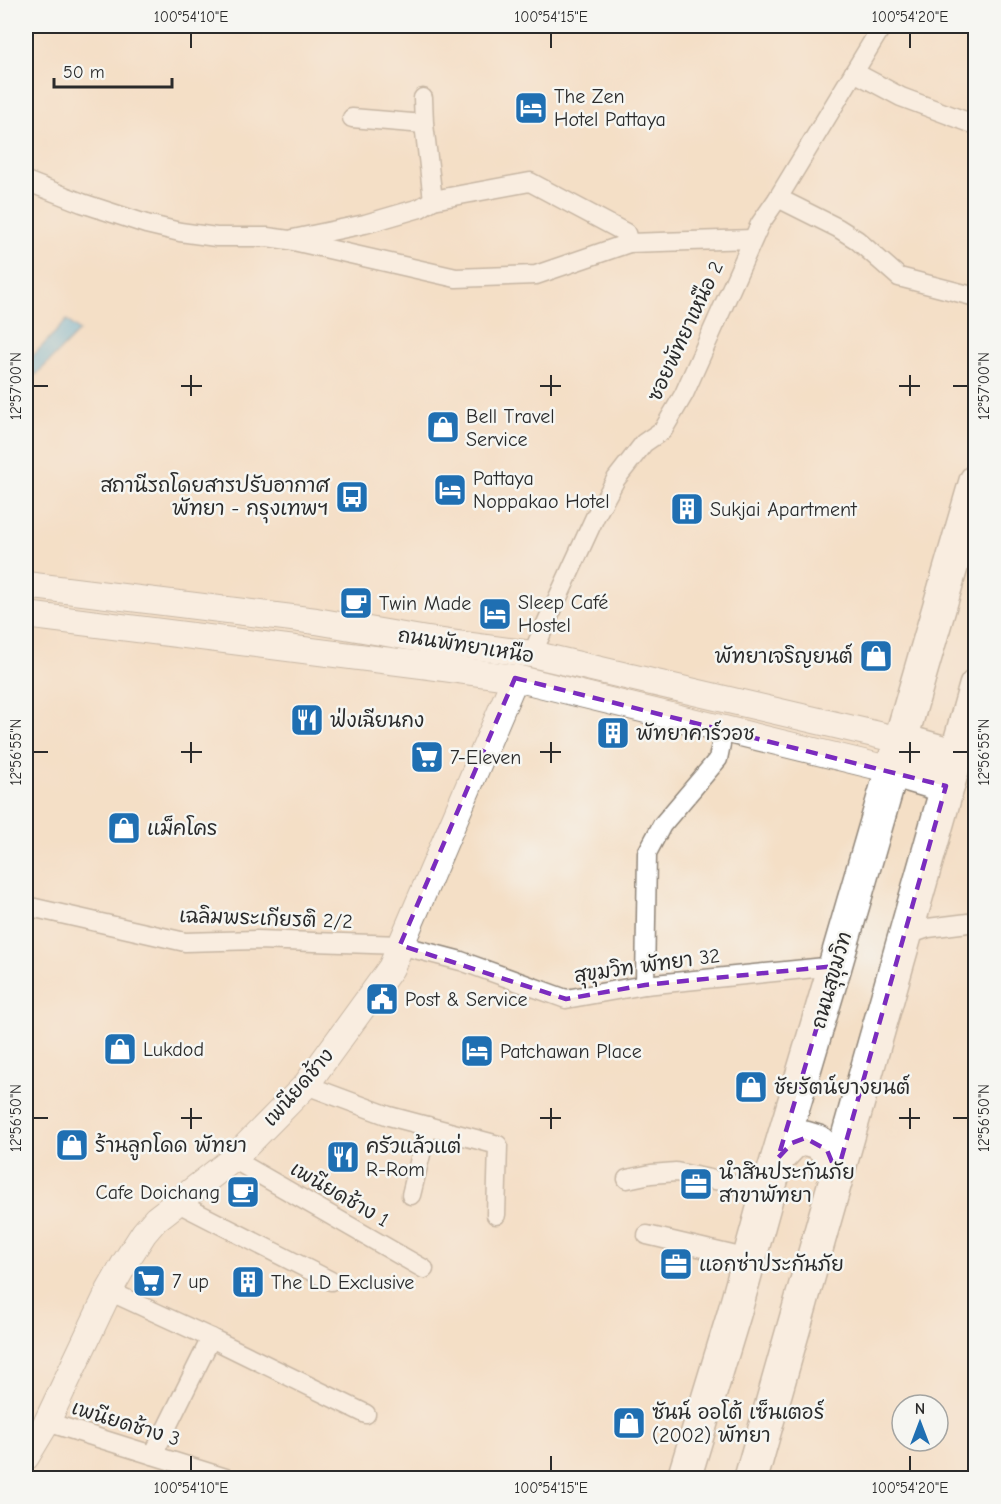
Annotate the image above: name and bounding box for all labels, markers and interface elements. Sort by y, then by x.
text: 100°54'10"E [154,8,228,26]
text: 100°54'15"E [514,8,588,26]
text: 100°54'20"E [872,8,948,26]
scale bar [54,51,172,89]
text: 50 m [63,62,105,83]
place label: The Zen Hotel Pattaya [554,85,666,131]
hotel icon: The Zen Hotel Pattaya [513,90,549,126]
street label: ซอยพัทยาเหนือ 2 [642,257,728,405]
text: 12°57'00"N [7,352,25,420]
text: 12°57'00"N [975,352,993,420]
place label: Bell Travel Service [466,405,555,451]
shop icon: Bell Travel Service [425,409,461,445]
place label: Pattaya Noppakao Hotel [473,467,610,513]
place label: สถานีรถโดยสารปรับอากาศ พัทยา - กรุงเทพฯ [100,472,330,524]
hotel icon: Pattaya Noppakao Hotel [432,472,468,508]
bus stop icon: สถานีรถโดยสารปรับอากาศ พัทยา - กรุงเทพฯ [334,479,370,515]
building icon: Sukjai Apartment [669,491,705,527]
place label: Sukjai Apartment [710,498,858,521]
cafe icon: Twin Made [338,585,374,621]
place label: Sleep Café Hostel [518,591,608,637]
place label: Twin Made [379,592,471,615]
hotel icon: Sleep Café Hostel [477,596,513,632]
street label: ถนนพัทยาเหนือ [396,622,536,668]
shop icon: พัทยาเจริญยนต์ [858,638,894,674]
place label: พัทยาเจริญยนต์ [715,643,853,668]
restaurant icon: ฟ่งเฉียนกง [289,702,325,738]
place label: ฟ่งเฉียนกง [330,707,424,732]
building icon: พัทยาคาร์วอช [595,715,631,751]
text: 12°56'55"N [7,719,25,785]
text: 12°56'55"N [975,719,993,785]
place label: พัทยาคาร์วอช [636,720,755,745]
supermarket icon: 7-Eleven [409,739,445,775]
place label: 7-Eleven [450,746,521,769]
shop icon: แม็คโคร [106,810,142,846]
place label: แม็คโคร [147,815,217,840]
street label: เฉลิมพระเกียรติ 2/2 [179,903,353,933]
street label: ถนนสุขุมวิท [806,929,860,1032]
street label: สุขุมวิท พัทยา 32 [573,943,722,991]
public building icon: Post & Service [364,981,400,1017]
place label: Post & Service [405,988,528,1011]
shop icon: Lukdod [102,1031,138,1067]
hotel icon: Patchawan Place [459,1033,495,1069]
place label: Lukdod [143,1038,204,1061]
place label: Patchawan Place [500,1040,642,1063]
street label: เพนียดช้าง [257,1043,338,1131]
shop icon: ชัยรัตน์ยางยนต์ [733,1069,769,1105]
place label: ชัยรัตน์ยางยนต์ [774,1074,910,1099]
text: 12°56'50"N [7,1084,25,1152]
text: 12°56'50"N [975,1084,993,1152]
shop icon: ร้านลูกโดด พัทยา [54,1127,90,1163]
place label: ร้านลูกโดด พัทยา [95,1132,247,1161]
place label: ครัวแล้วแต่ R-Rom [366,1133,461,1181]
restaurant icon: ครัวแล้วแต่ R-Rom [325,1139,361,1175]
street label: เพนียดช้าง 1 [286,1155,394,1232]
place label: นำสินประกันภัย สาขาพัทยา [719,1159,855,1207]
office icon: นำสินประกันภัย สาขาพัทยา [678,1166,714,1202]
cafe icon: Cafe Doichang [225,1174,261,1210]
place label: Cafe Doichang [95,1181,220,1204]
office icon: แอกซ่าประกันภัย [658,1246,694,1282]
place label: แอกซ่าประกันภัย [699,1251,844,1276]
supermarket icon: 7 up [131,1263,167,1299]
building icon: The LD Exclusive [230,1264,266,1300]
place label: 7 up [172,1270,209,1293]
place label: The LD Exclusive [271,1271,414,1294]
north arrow [890,1393,950,1453]
street label: เพนียดช้าง 3 [69,1394,183,1451]
place label: ซันน์ ออโต้ เซ็นเตอร์ (2002) พัทยา [652,1399,825,1447]
text: N [915,1400,925,1418]
shop icon: ซันน์ ออโต้ เซ็นเตอร์ (2002) พัทยา [611,1405,647,1441]
text: 100°54'10"E [154,1479,228,1497]
text: 100°54'15"E [514,1479,588,1497]
text: 100°54'20"E [872,1479,948,1497]

